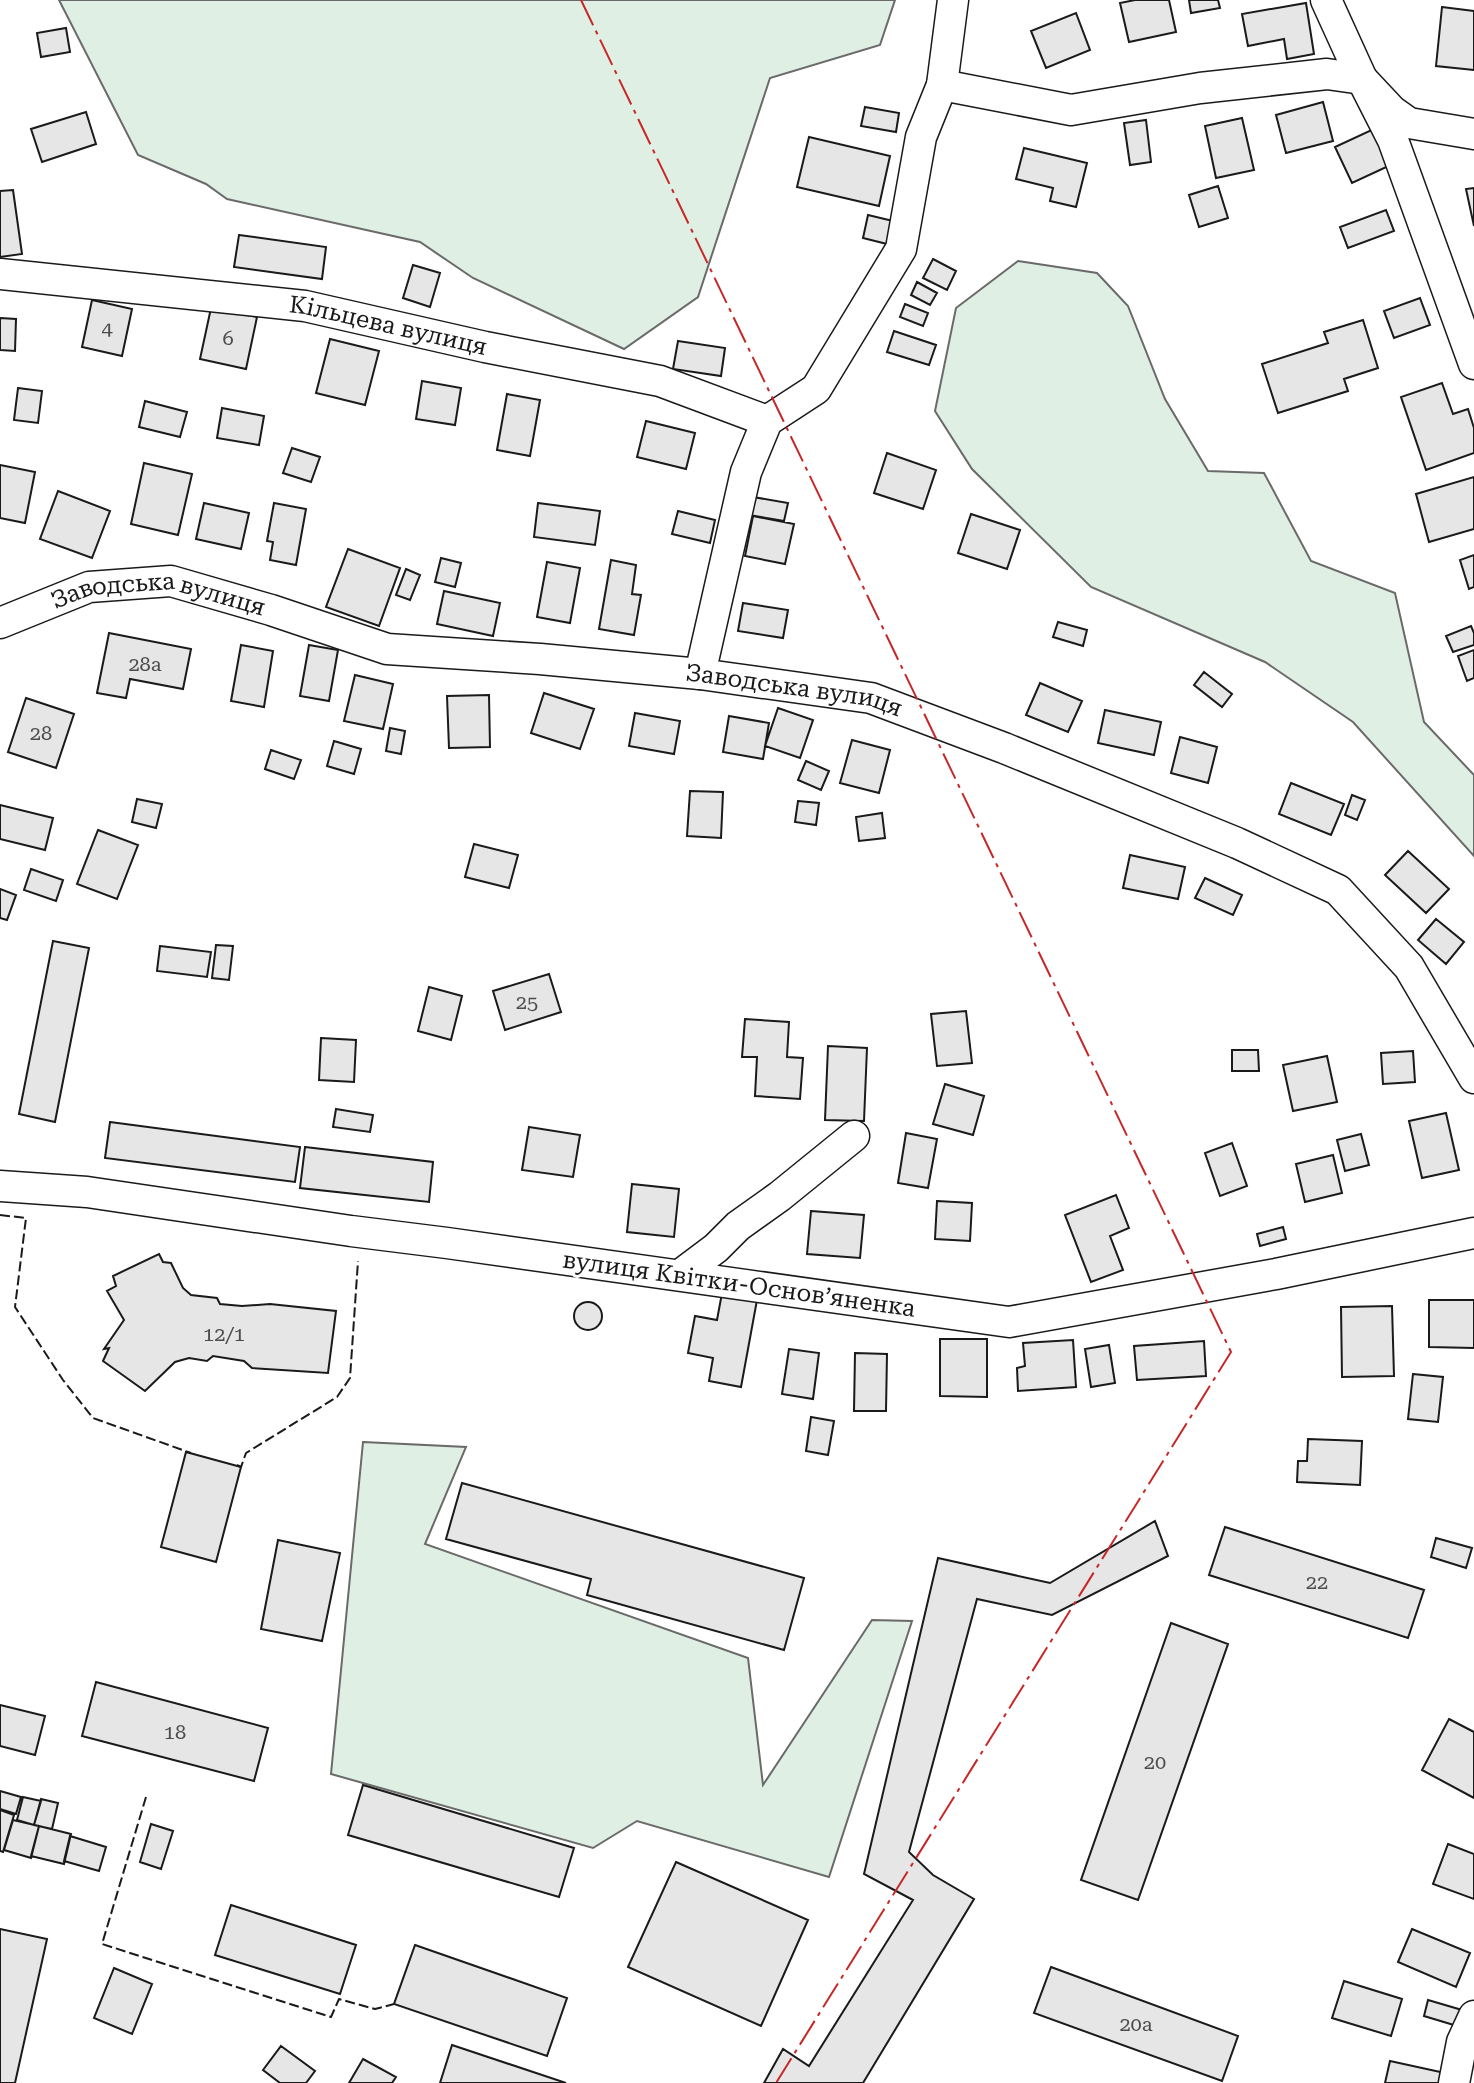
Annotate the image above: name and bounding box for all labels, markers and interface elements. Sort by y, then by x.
street label: Кільцева вулиця [288,290,490,361]
house number: 4 [101,316,113,340]
house number: 6 [222,326,234,350]
street label: Заводська вулиця [47,567,269,622]
house number: 28а [128,652,162,676]
street label: Заводська вулиця [684,659,906,722]
house number: 28 [30,721,52,745]
house number: 25 [516,990,538,1014]
street label: вулиця Квітки-Основʼяненка [561,1245,917,1323]
house number: 12/1 [203,1322,245,1346]
house number: 22 [1306,1570,1328,1594]
house number: 18 [164,1720,186,1744]
house number: 20 [1144,1750,1166,1774]
house number: 20а [1119,2012,1153,2036]

